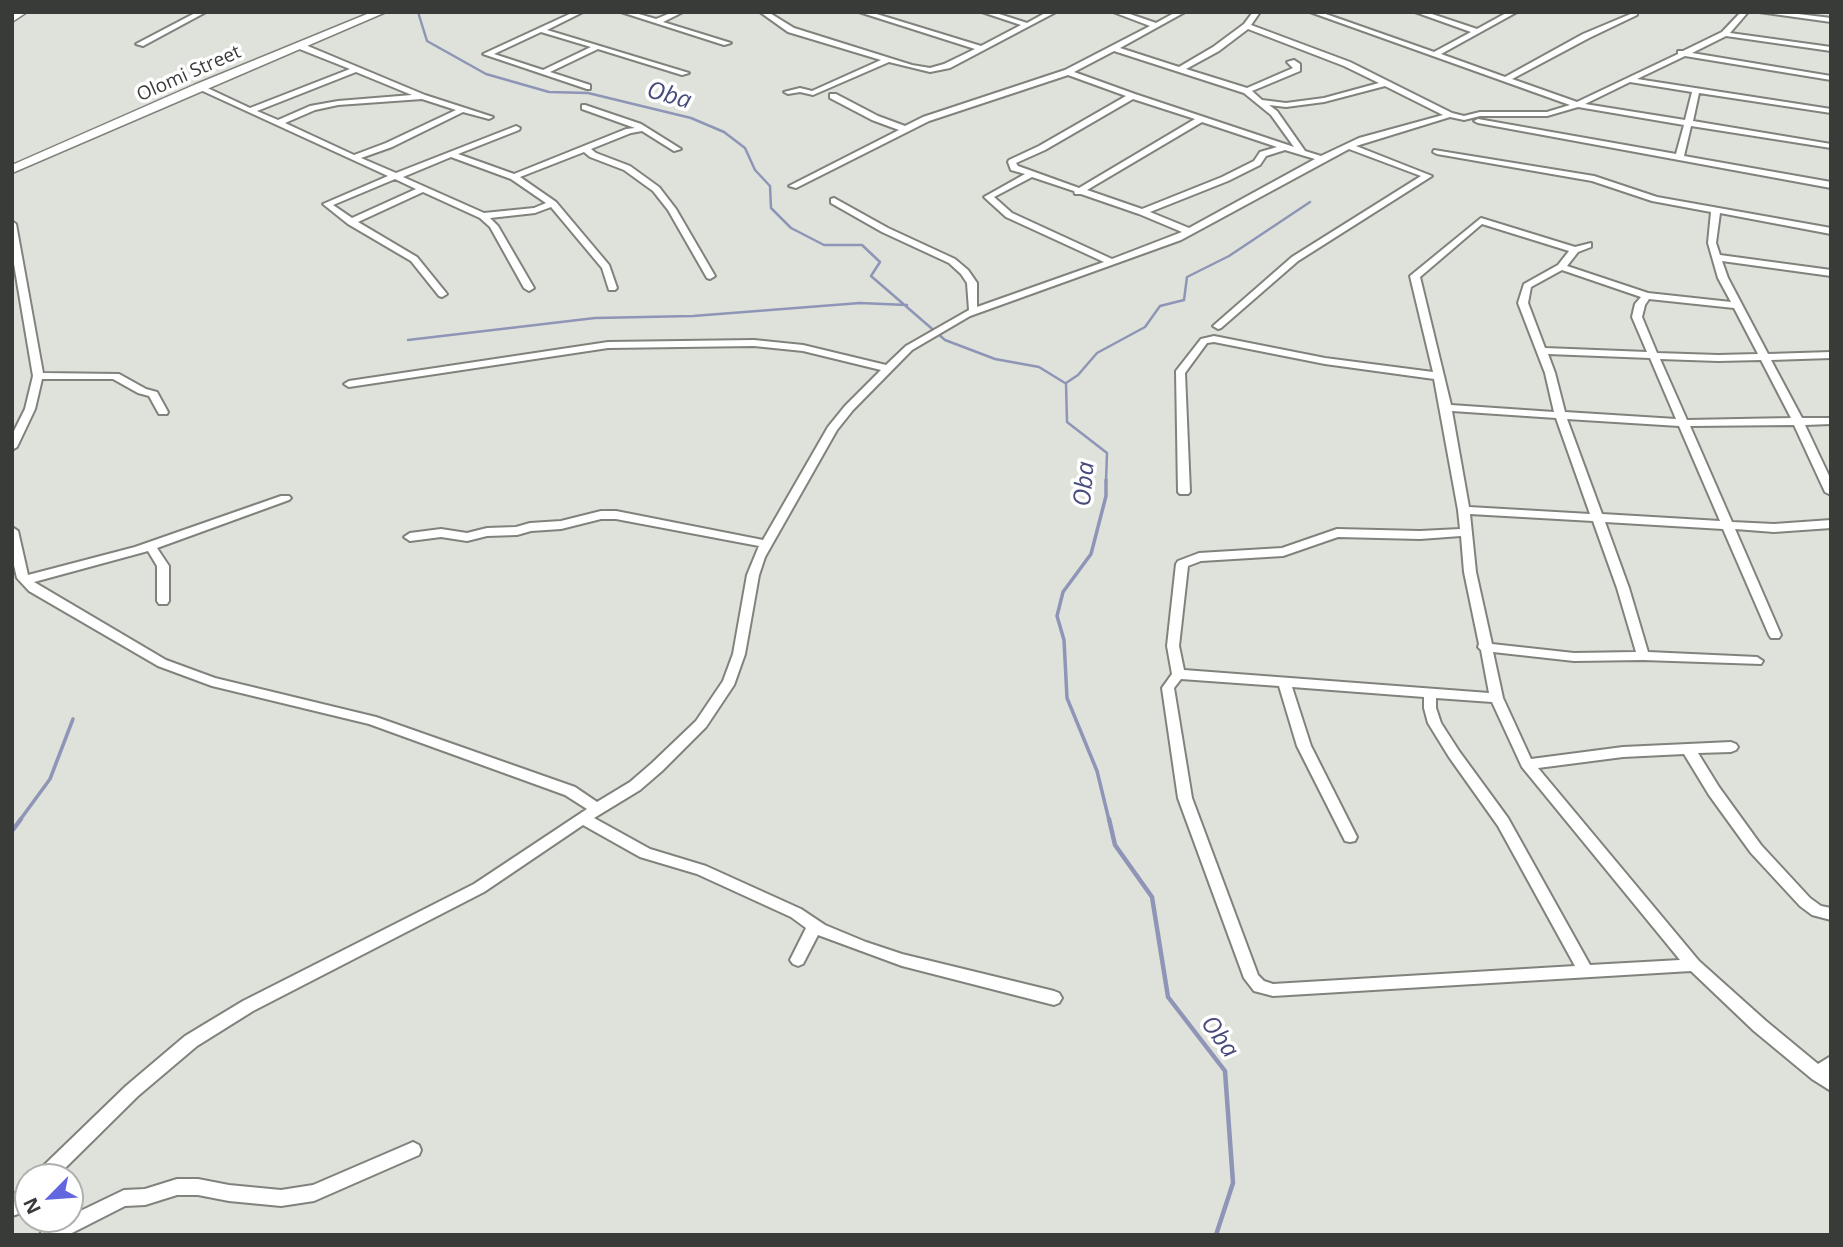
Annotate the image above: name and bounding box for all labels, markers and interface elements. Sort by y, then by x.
street label: Olomi Street [133,41,245,107]
water label: Oba [644,76,694,116]
water label: Oba [1069,460,1101,508]
water label: Oba [1194,1010,1244,1064]
north arrow [14,1163,84,1233]
text: N [17,1194,47,1219]

